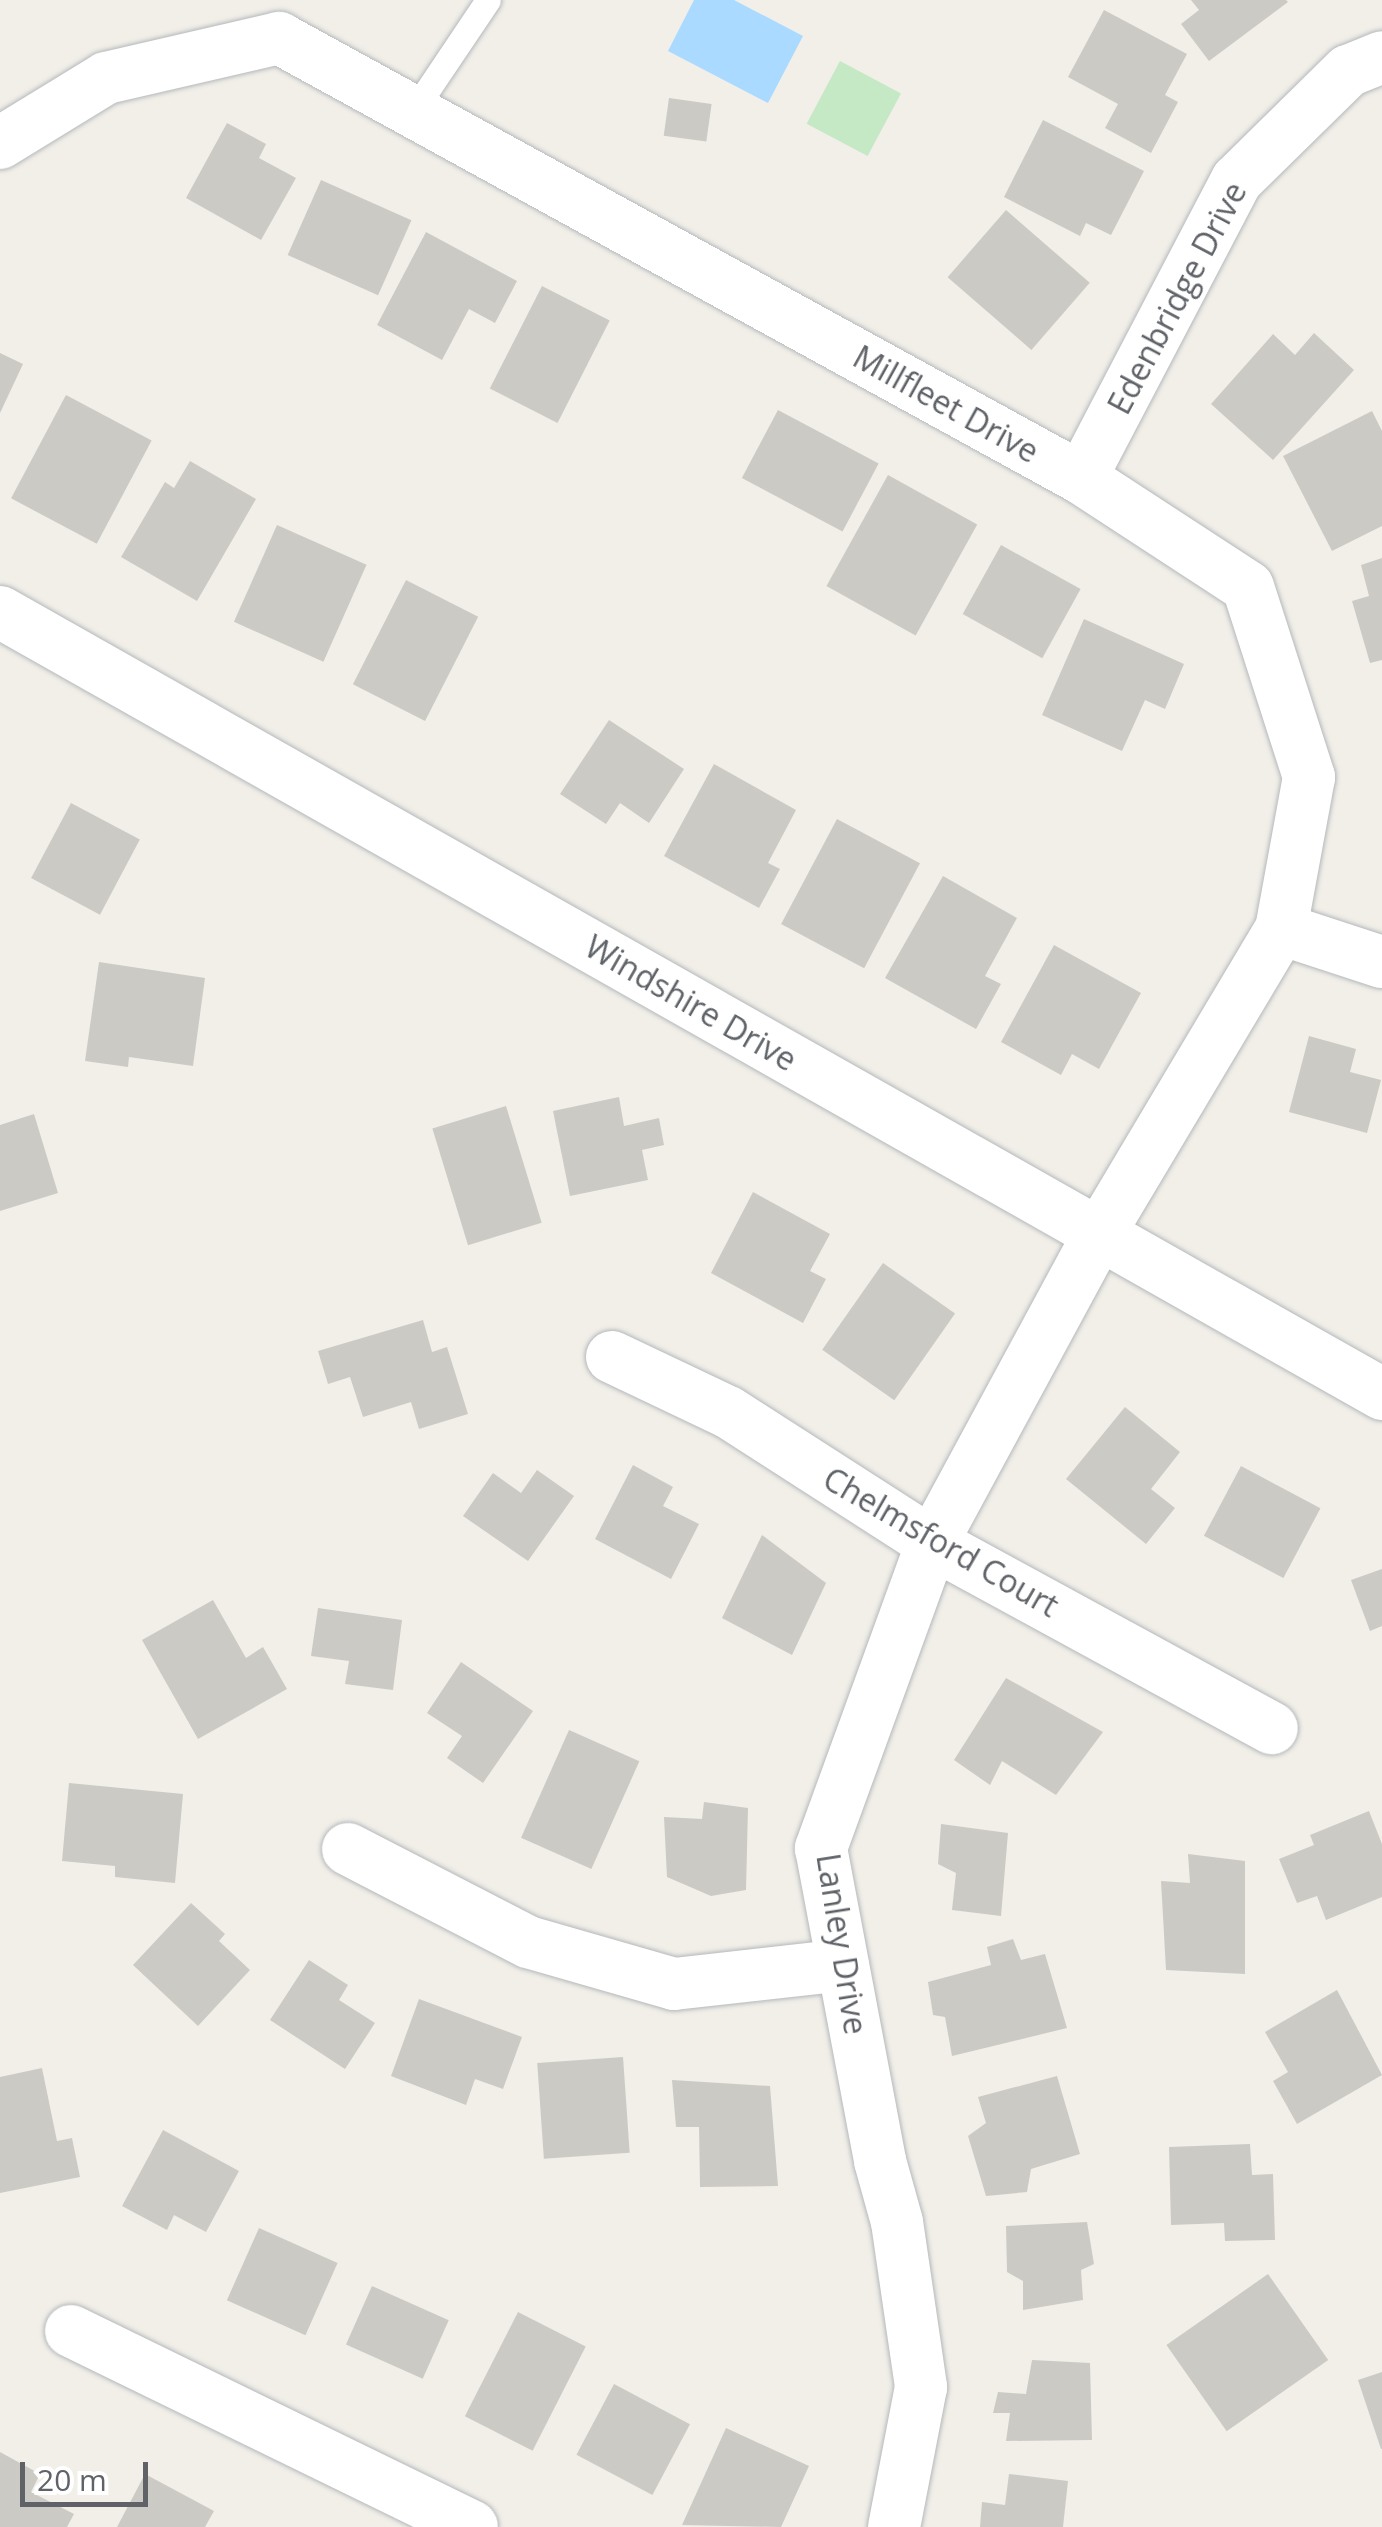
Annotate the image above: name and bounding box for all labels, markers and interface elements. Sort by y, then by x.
street label: Edenbridge Drive [1100,175,1254,421]
street label: Millfleet Drive [847,337,1045,471]
street label: Windshire Drive [579,927,803,1079]
street label: Chelmsford Court [817,1459,1065,1625]
street label: Lanley Drive [809,1851,875,2037]
scale bar [25,2442,152,2504]
text: 20 m [37,2459,107,2500]

